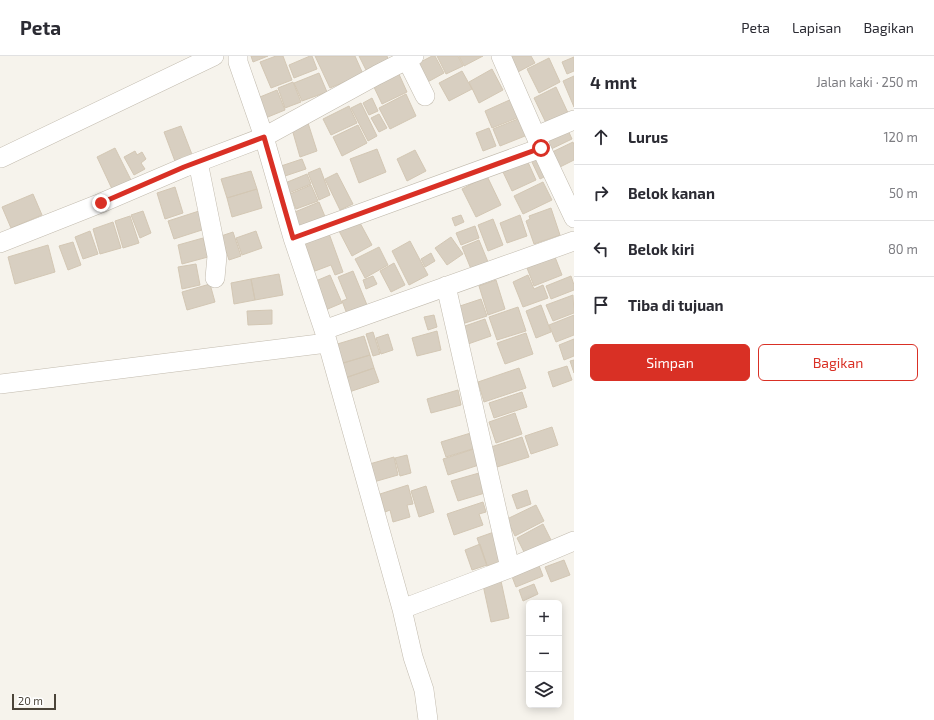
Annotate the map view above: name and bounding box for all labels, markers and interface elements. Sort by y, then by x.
text: Peta [20,16,61,39]
text: Peta [741,19,770,36]
text: Lapisan [792,19,841,36]
text: Bagikan [863,19,914,36]
text: 4 mnt [590,72,637,92]
text: Jalan kaki · 250 m [816,74,918,90]
icon: ahead [590,126,612,148]
text: Lurus [628,128,668,146]
text: 120 m [883,129,918,145]
route start [532,139,550,157]
icon: right [590,182,612,204]
text: Belok kanan [628,184,715,202]
text: 50 m [889,185,918,201]
route end [92,194,110,212]
icon: left [590,238,612,260]
text: Belok kiri [628,240,694,258]
text: 80 m [888,241,918,257]
icon: arrive [590,294,612,316]
text: Tiba di tujuan [628,296,724,314]
button: Simpan [590,344,750,381]
button: Bagikan [758,344,918,381]
map controls [526,600,562,708]
button: + [526,600,562,636]
button: − [526,636,562,672]
button: layers [526,672,562,708]
scale bar [12,692,56,711]
text: 20 m [18,694,43,707]

